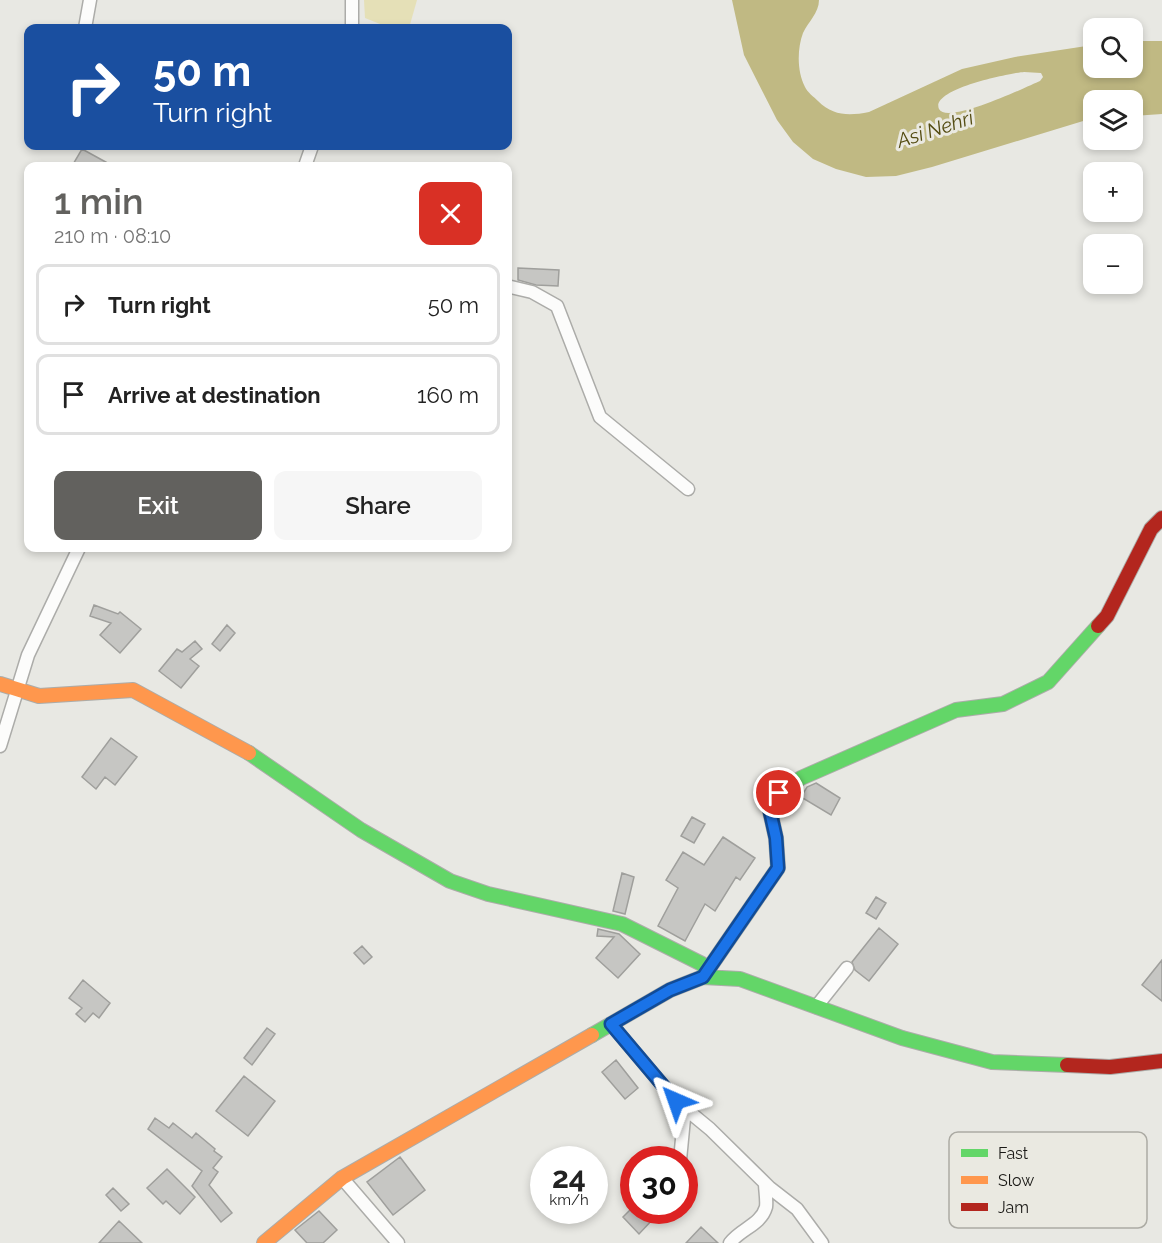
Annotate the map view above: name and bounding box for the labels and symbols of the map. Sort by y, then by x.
water label: Asi Nehri [893,105,977,153]
pin [753,767,804,818]
position arrow [644,1069,708,1133]
legend [949,1132,1147,1228]
text: Fast [998,1144,1029,1163]
speed limit sign: 30 [620,1146,698,1224]
text: Slow [998,1171,1034,1190]
text: Jam [998,1198,1029,1217]

